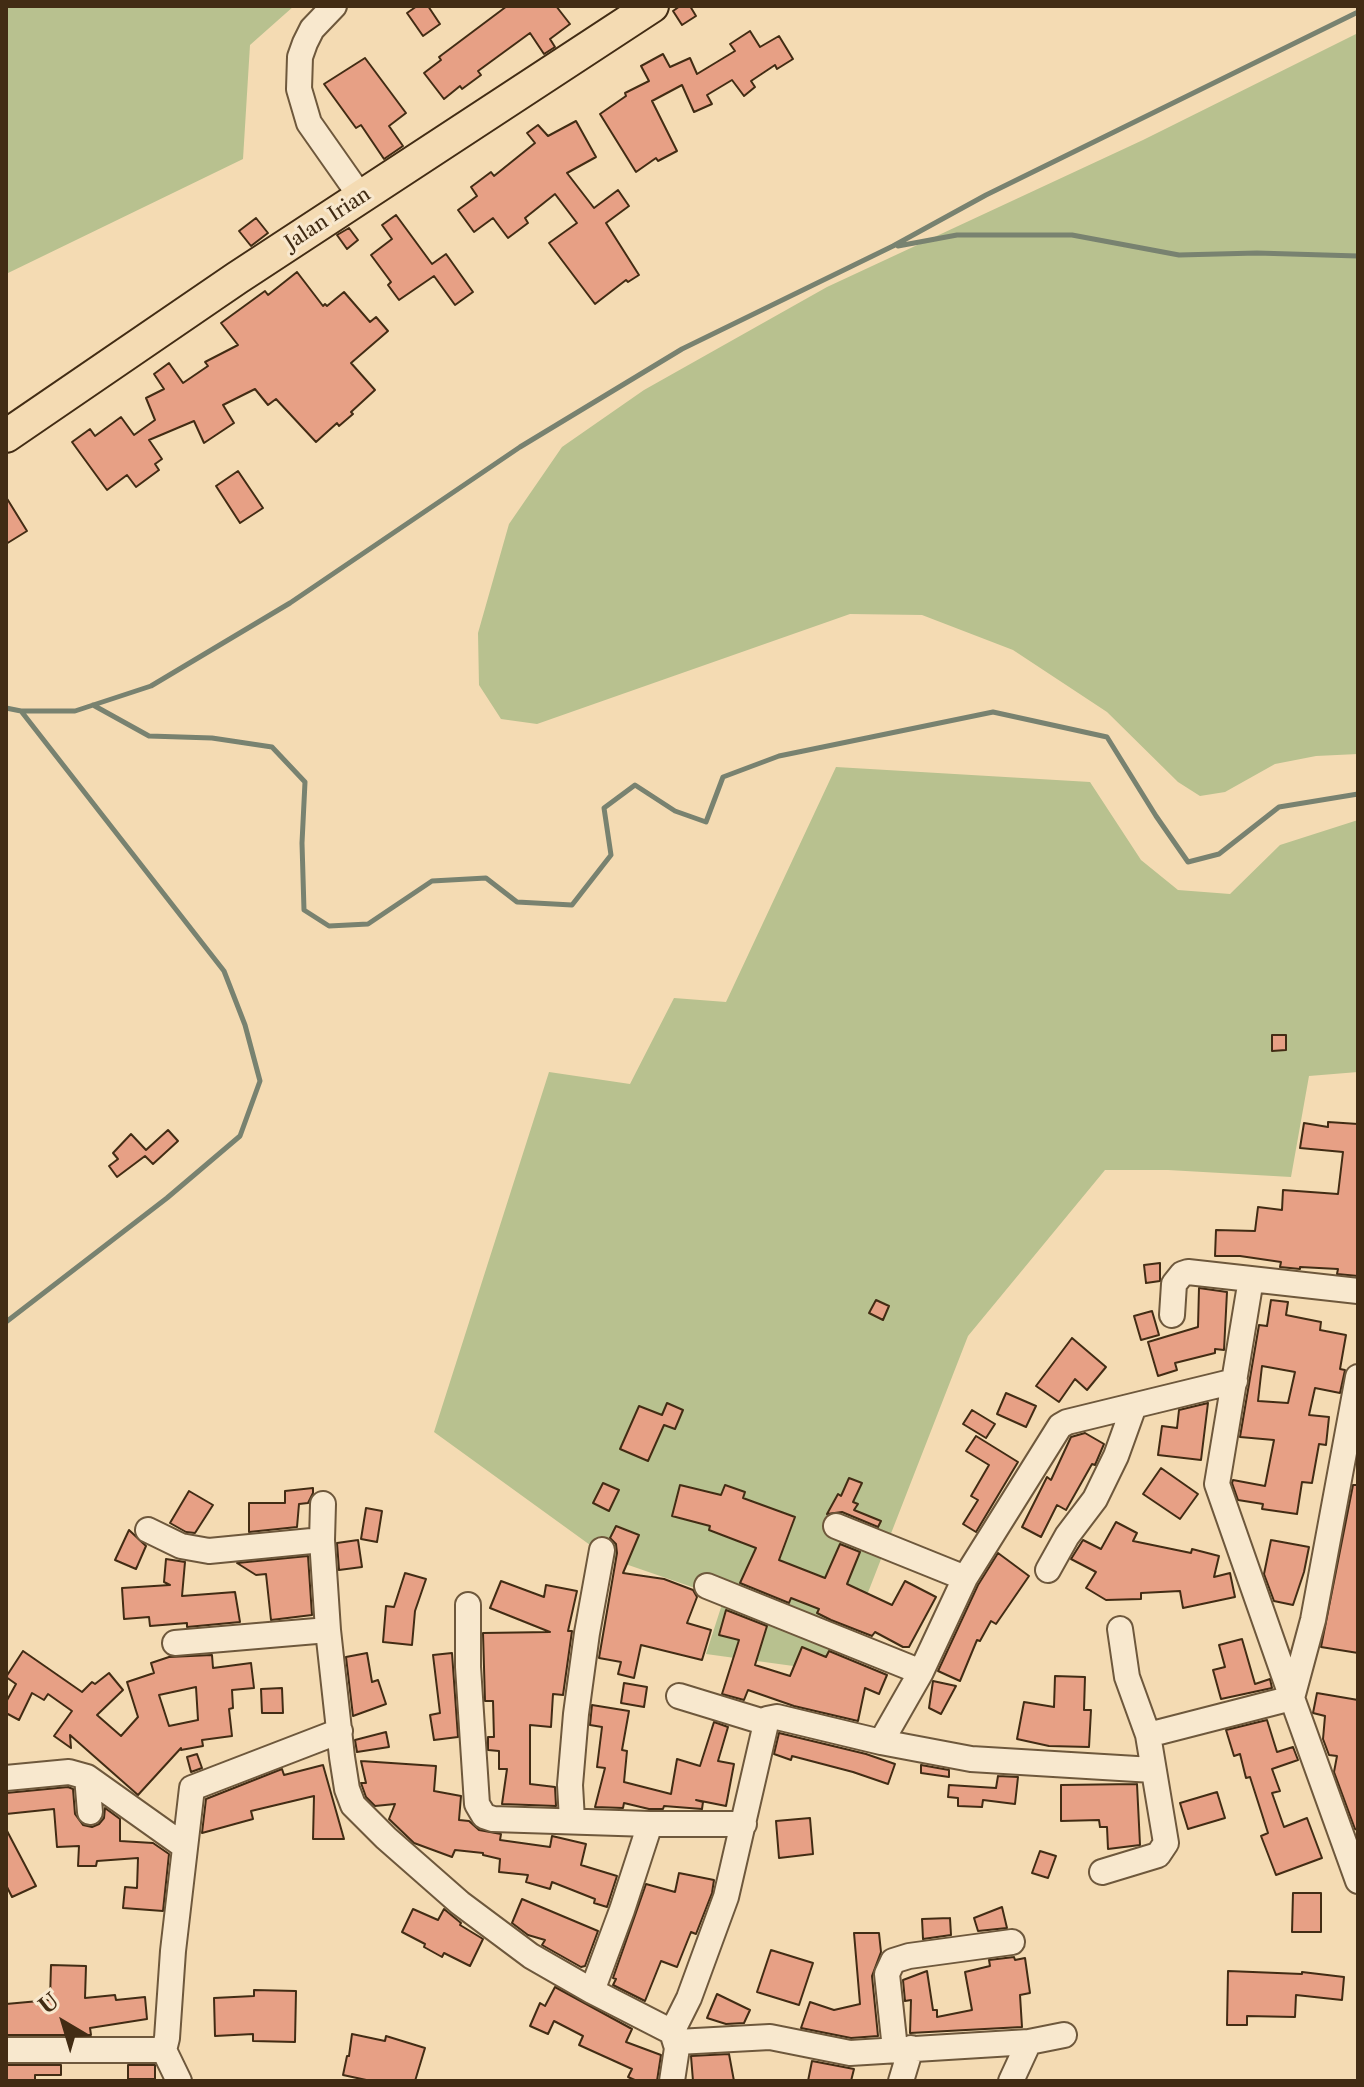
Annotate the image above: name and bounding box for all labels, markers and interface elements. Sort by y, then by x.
street label: Jalan Irian [281,183,375,255]
north arrow [24,1983,104,2063]
text: U [34,1988,64,2020]

